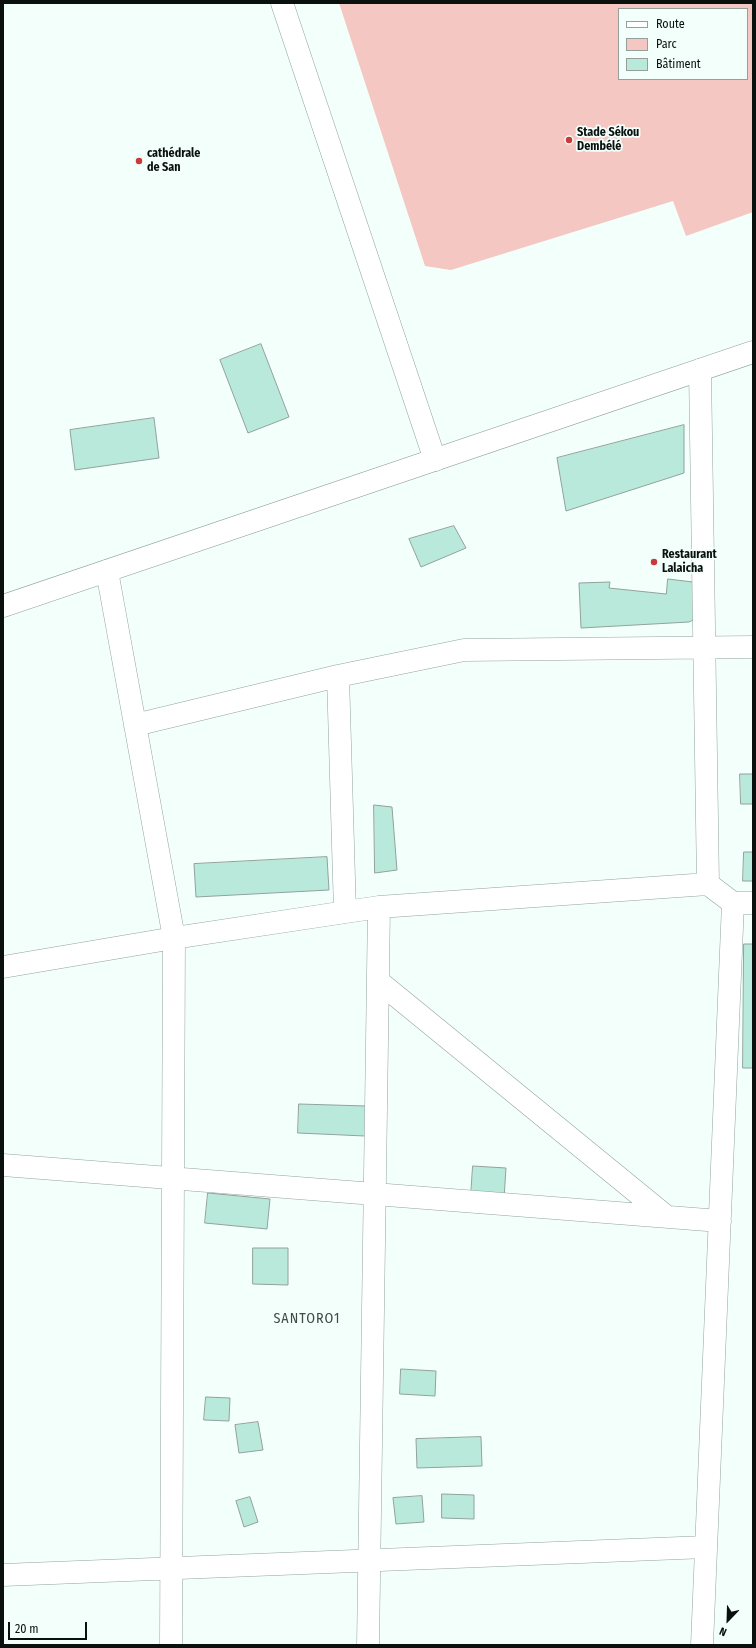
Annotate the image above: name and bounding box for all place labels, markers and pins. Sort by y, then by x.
place label: Stade Sékou Dembélé [577,126,639,154]
marker: Stade Sékou Dembélé [564,135,574,145]
place label: cathédrale de San [147,147,200,175]
marker: cathédrale de San [134,156,144,166]
place label: Restaurant Lalaicha [662,548,717,576]
marker: Restaurant Lalaicha [649,557,659,567]

